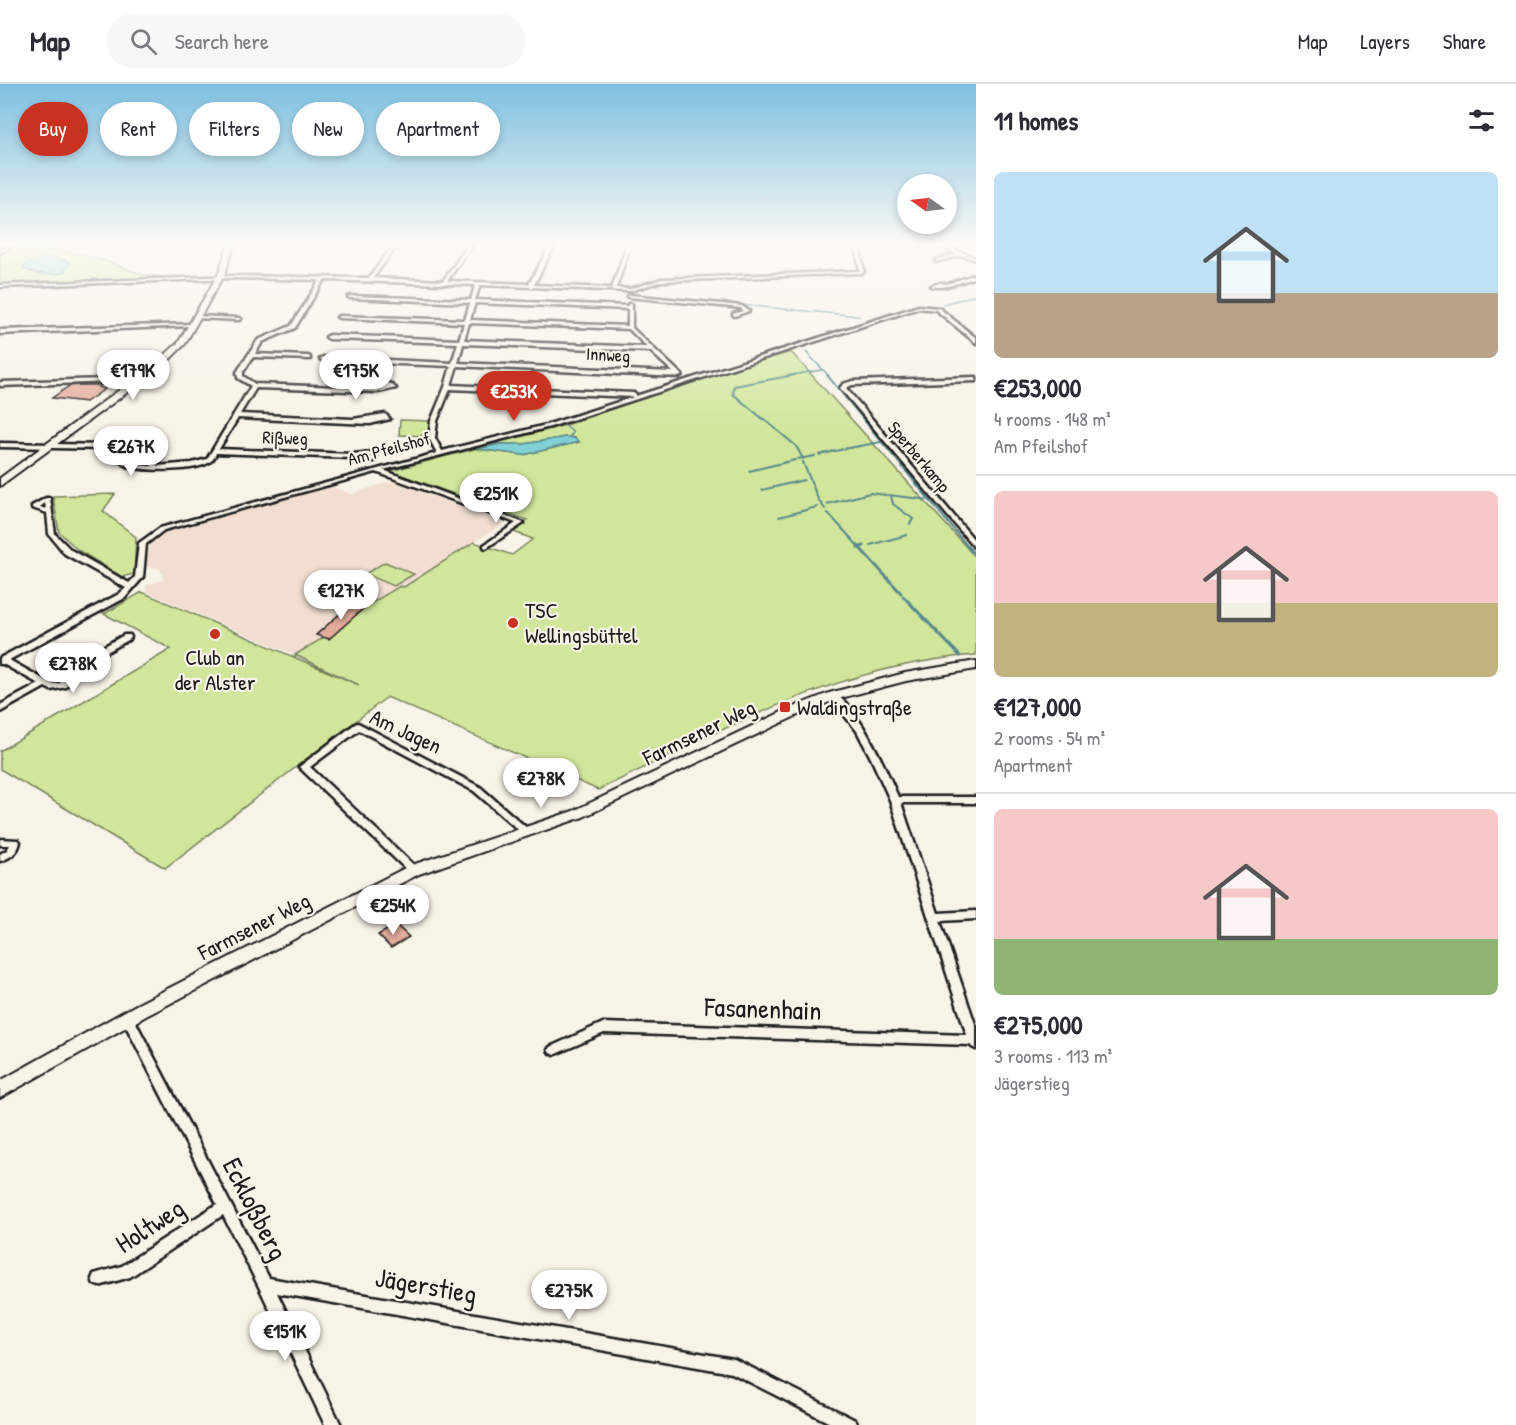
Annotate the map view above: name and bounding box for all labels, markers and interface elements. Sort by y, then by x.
search box [106,14,526,68]
text: Map [30,22,70,60]
icon: search [127,25,160,58]
text: Search here [175,26,269,56]
text: Map [1298,27,1327,56]
text: Layers [1360,27,1410,56]
text: Share [1443,27,1486,56]
chip: Buy [18,102,88,156]
chip: Rent [100,102,177,156]
chip: Filters [189,102,280,156]
chip: New [292,102,364,156]
chip: Apartment [376,102,500,156]
text: 11 homes [994,103,1078,138]
icon: filters [1465,104,1498,137]
north arrow [897,174,957,234]
map controls [897,174,957,234]
icon: home [1192,211,1300,319]
street label: Innweg [585,341,631,368]
pin: €179K [91,350,175,401]
pin: €175K [314,350,398,401]
text: €179K [111,356,155,383]
text: €175K [333,356,379,383]
text: €253,000 [994,370,1082,405]
pin: €253K [472,371,556,422]
text: €253K [491,377,537,404]
text: 4 rooms · 148 m² [994,405,1111,432]
street label: Sperberkamp [882,416,957,498]
street label: Rißweg [262,424,308,451]
street label: Am Pfeilshof [345,425,433,472]
pin: €267K [89,426,173,477]
text: €267K [107,432,155,459]
text: Am Pfeilshof [994,432,1088,459]
pin: €251K [454,473,538,524]
text: €251K [473,479,519,506]
icon: home [1192,530,1300,638]
pin: €127K [299,570,383,621]
text: €127K [318,576,364,603]
place label: TSC Wellingsbüttel [525,595,638,650]
marker: TSC Wellingsbüttel [506,616,520,630]
marker: Club an der Alster [208,627,222,641]
place label: Club an der Alster [175,642,256,697]
pin: €278K [31,643,115,694]
text: €278K [49,649,97,676]
text: €127,000 [994,689,1081,724]
street label: Farmsener Weg [637,692,760,773]
place label: Waldingstraße [797,692,912,722]
marker: Waldingstraße [778,700,792,714]
street label: Am Jagen [365,701,447,761]
text: 2 rooms · 54 m² [994,724,1105,751]
text: Apartment [994,751,1072,778]
pin: €278K [499,758,583,809]
text: €278K [517,764,565,791]
icon: home [1192,848,1300,956]
street label: Farmsener Weg [192,885,315,967]
pin: €254K [351,885,435,936]
text: €254K [370,891,416,918]
street label: Fasanenhain [703,988,822,1028]
text: €275,000 [994,1007,1083,1042]
text: 3 rooms · 113 m² [994,1042,1112,1069]
text: Jägerstieg [994,1069,1070,1096]
street label: Eckloßberg [214,1151,297,1266]
street label: Holtweg [108,1190,191,1262]
street label: Jägerstieg [373,1258,480,1313]
pin: €275K [527,1270,611,1321]
text: €275K [545,1276,593,1303]
pin: €151K [243,1311,327,1362]
text: €151K [263,1317,307,1344]

